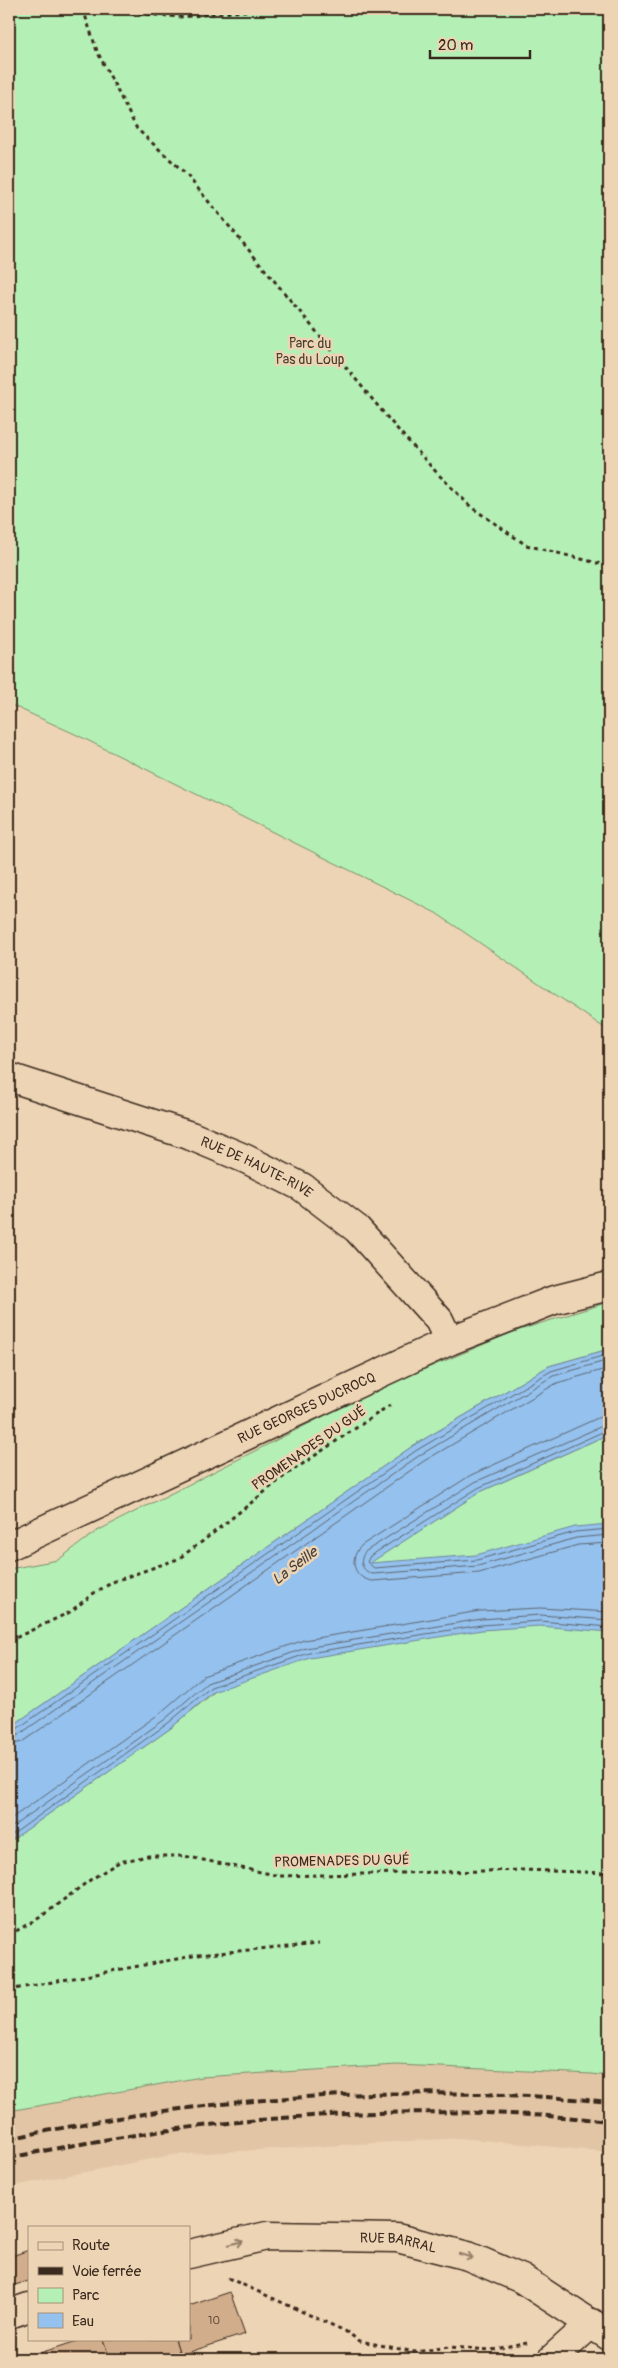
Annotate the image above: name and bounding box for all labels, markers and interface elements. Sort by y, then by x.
scale bar [430,28,530,60]
text: 20 m [438,36,473,55]
park label: Parc du Pas du Loup [276,335,345,368]
street label: RUE DE HAUTE-RIVE [198,1132,317,1201]
street label: RUE GEORGES DUCROCQ [235,1368,378,1447]
street label: PROMENADES DU GUÉ [248,1401,369,1494]
water label: La Seille [268,1542,323,1589]
street label: PROMENADES DU GUÉ [274,1850,410,1871]
legend [28,2226,190,2340]
street label: RUE BARRAL [360,2229,439,2256]
text: Route [72,2236,110,2255]
one-way arrow [228,2238,244,2247]
one-way arrow [457,2251,473,2261]
text: Voie ferrée [72,2262,142,2281]
text: Parc [72,2286,100,2305]
text: Eau [72,2312,94,2331]
house number: 10 [208,2314,220,2327]

